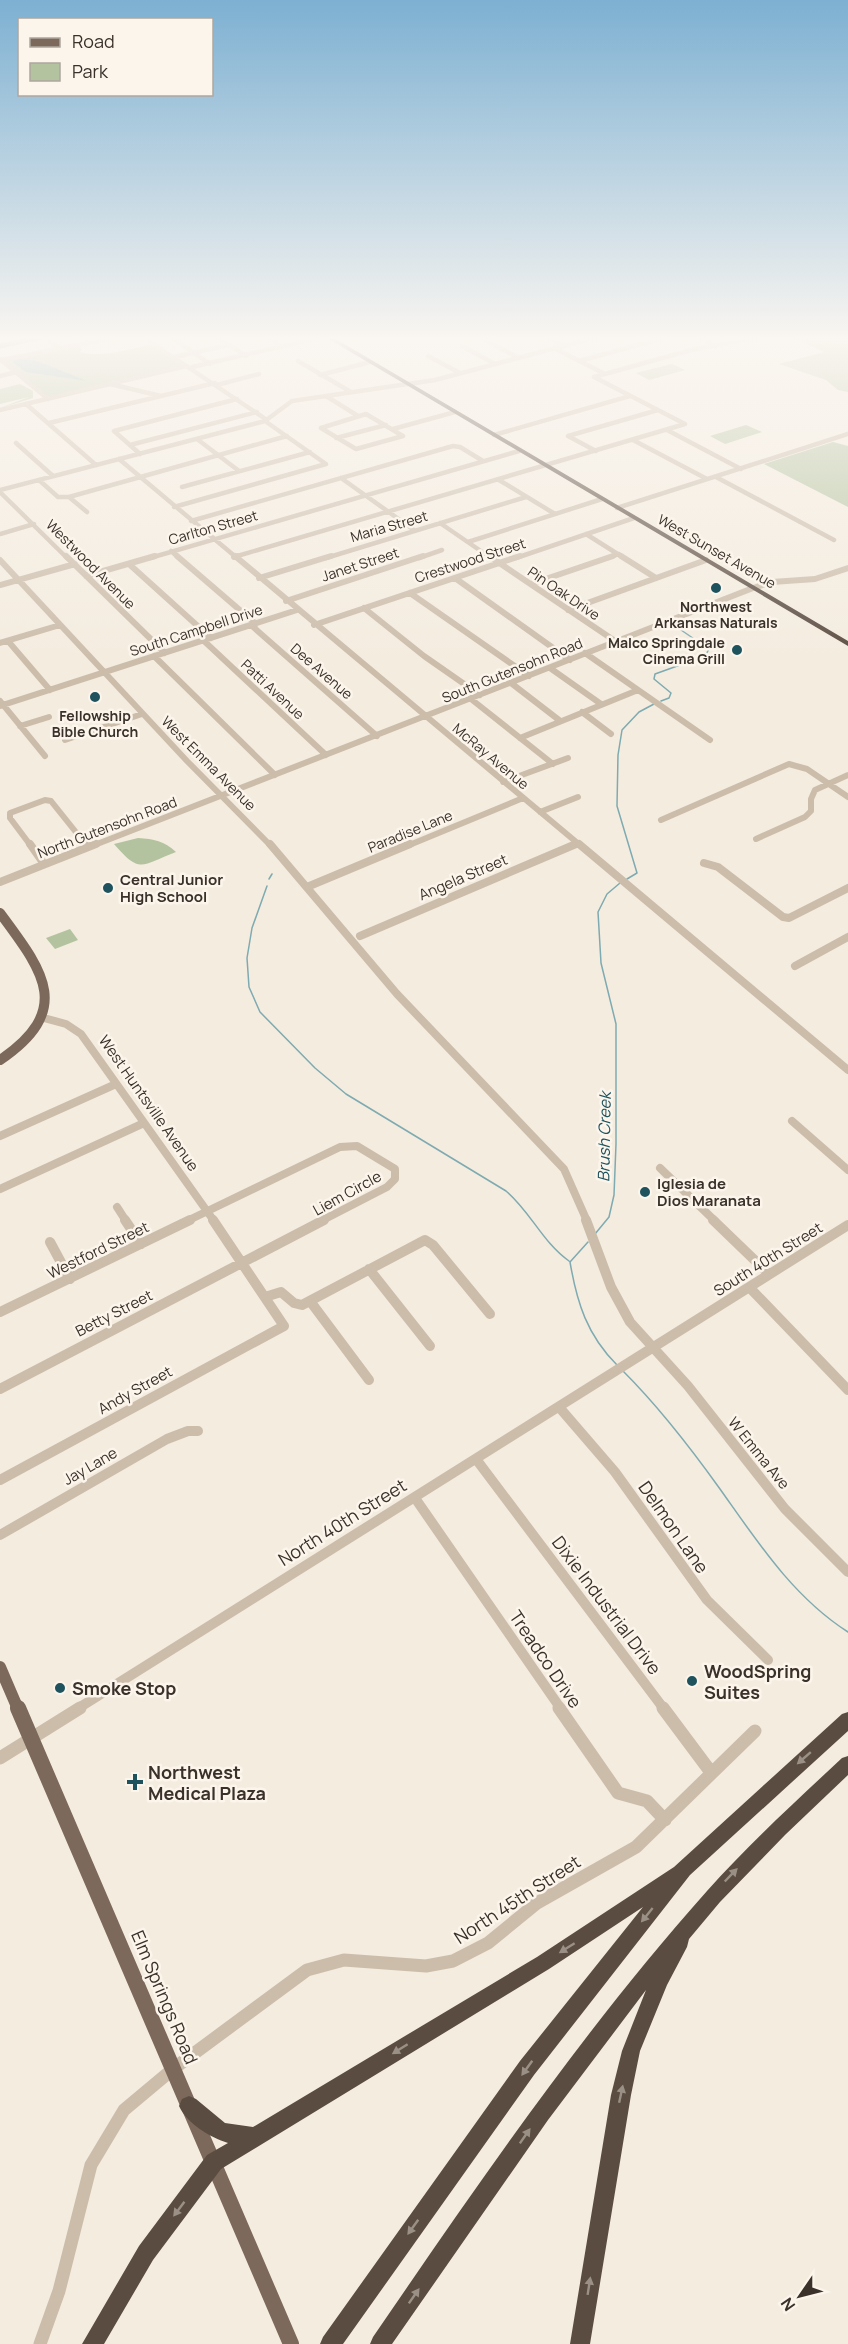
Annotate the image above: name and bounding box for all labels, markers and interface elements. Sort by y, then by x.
legend [18,18,213,96]
text: Road [72,29,115,53]
text: Park [72,59,109,83]
street label: Carlton Street [166,505,260,549]
street label: Maria Street [348,506,430,546]
street label: West Sunset Avenue [655,509,779,593]
street label: Westwood Avenue [42,515,140,613]
street label: Crestwood Street [412,533,528,587]
street label: Janet Street [319,542,401,585]
street label: Pin Oak Drive [524,562,604,624]
marker: Northwest Arkansas Naturals [709,581,723,595]
place label: Northwest Arkansas Naturals [654,597,778,632]
street label: South Campbell Drive [127,600,265,660]
street label: South Gutensohn Road [439,633,585,707]
place label: Malco Springdale Cinema Grill [608,633,725,668]
street label: Dee Avenue [287,639,357,703]
marker: Malco Springdale Cinema Grill [730,643,744,657]
street label: Patti Avenue [237,655,309,723]
marker: Fellowship Bible Church [88,690,102,704]
place label: Fellowship Bible Church [52,706,138,741]
street label: West Emma Avenue [158,712,260,814]
street label: McRay Avenue [449,719,533,793]
street label: North Gutensohn Road [35,792,179,862]
street label: Paradise Lane [365,805,455,857]
street label: Angela Street [415,849,511,905]
place label: Central Junior High School [120,869,223,907]
marker: Central Junior High School [101,881,115,895]
street label: West Huntsville Avenue [94,1031,204,1175]
water label: Brush Creek [592,1090,616,1182]
street label: Liem Circle [309,1165,385,1220]
place label: Iglesia de Dios Maranata [657,1173,761,1211]
marker: Iglesia de Dios Maranata [638,1185,652,1199]
street label: Westford Street [44,1216,152,1284]
street label: South 40th Street [709,1217,827,1301]
street label: Betty Street [72,1285,156,1341]
street label: Andy Street [94,1361,176,1419]
street label: W Emma Ave [723,1412,795,1494]
street label: Jay Lane [59,1442,121,1490]
street label: North 40th Street [273,1473,411,1571]
street label: Delmon Lane [633,1476,715,1578]
street label: Dixie Industrial Drive [547,1531,667,1679]
street label: Treadco Drive [504,1605,588,1713]
place label: WoodSpring Suites [704,1659,811,1704]
marker: WoodSpring Suites [685,1674,699,1688]
place label: Smoke Stop [72,1676,176,1700]
marker: Smoke Stop [53,1681,67,1695]
one-way arrow [797,1751,812,1764]
place label: Northwest Medical Plaza [148,1760,266,1805]
marker: Northwest Medical Plaza [126,1773,144,1791]
street label: North 45th Street [449,1849,585,1949]
one-way arrow [724,1868,738,1882]
one-way arrow [641,1907,654,1923]
street label: Elm Springs Road [126,1927,204,2067]
one-way arrow [559,1942,575,1953]
one-way arrow [392,2044,408,2055]
one-way arrow [521,2060,533,2076]
one-way arrow [617,2084,626,2103]
one-way arrow [519,2128,531,2144]
one-way arrow [173,2201,185,2217]
one-way arrow [408,2219,420,2234]
north arrow [770,2266,830,2326]
one-way arrow [585,2277,594,2296]
one-way arrow [408,2288,420,2304]
text: N [775,2294,800,2316]

